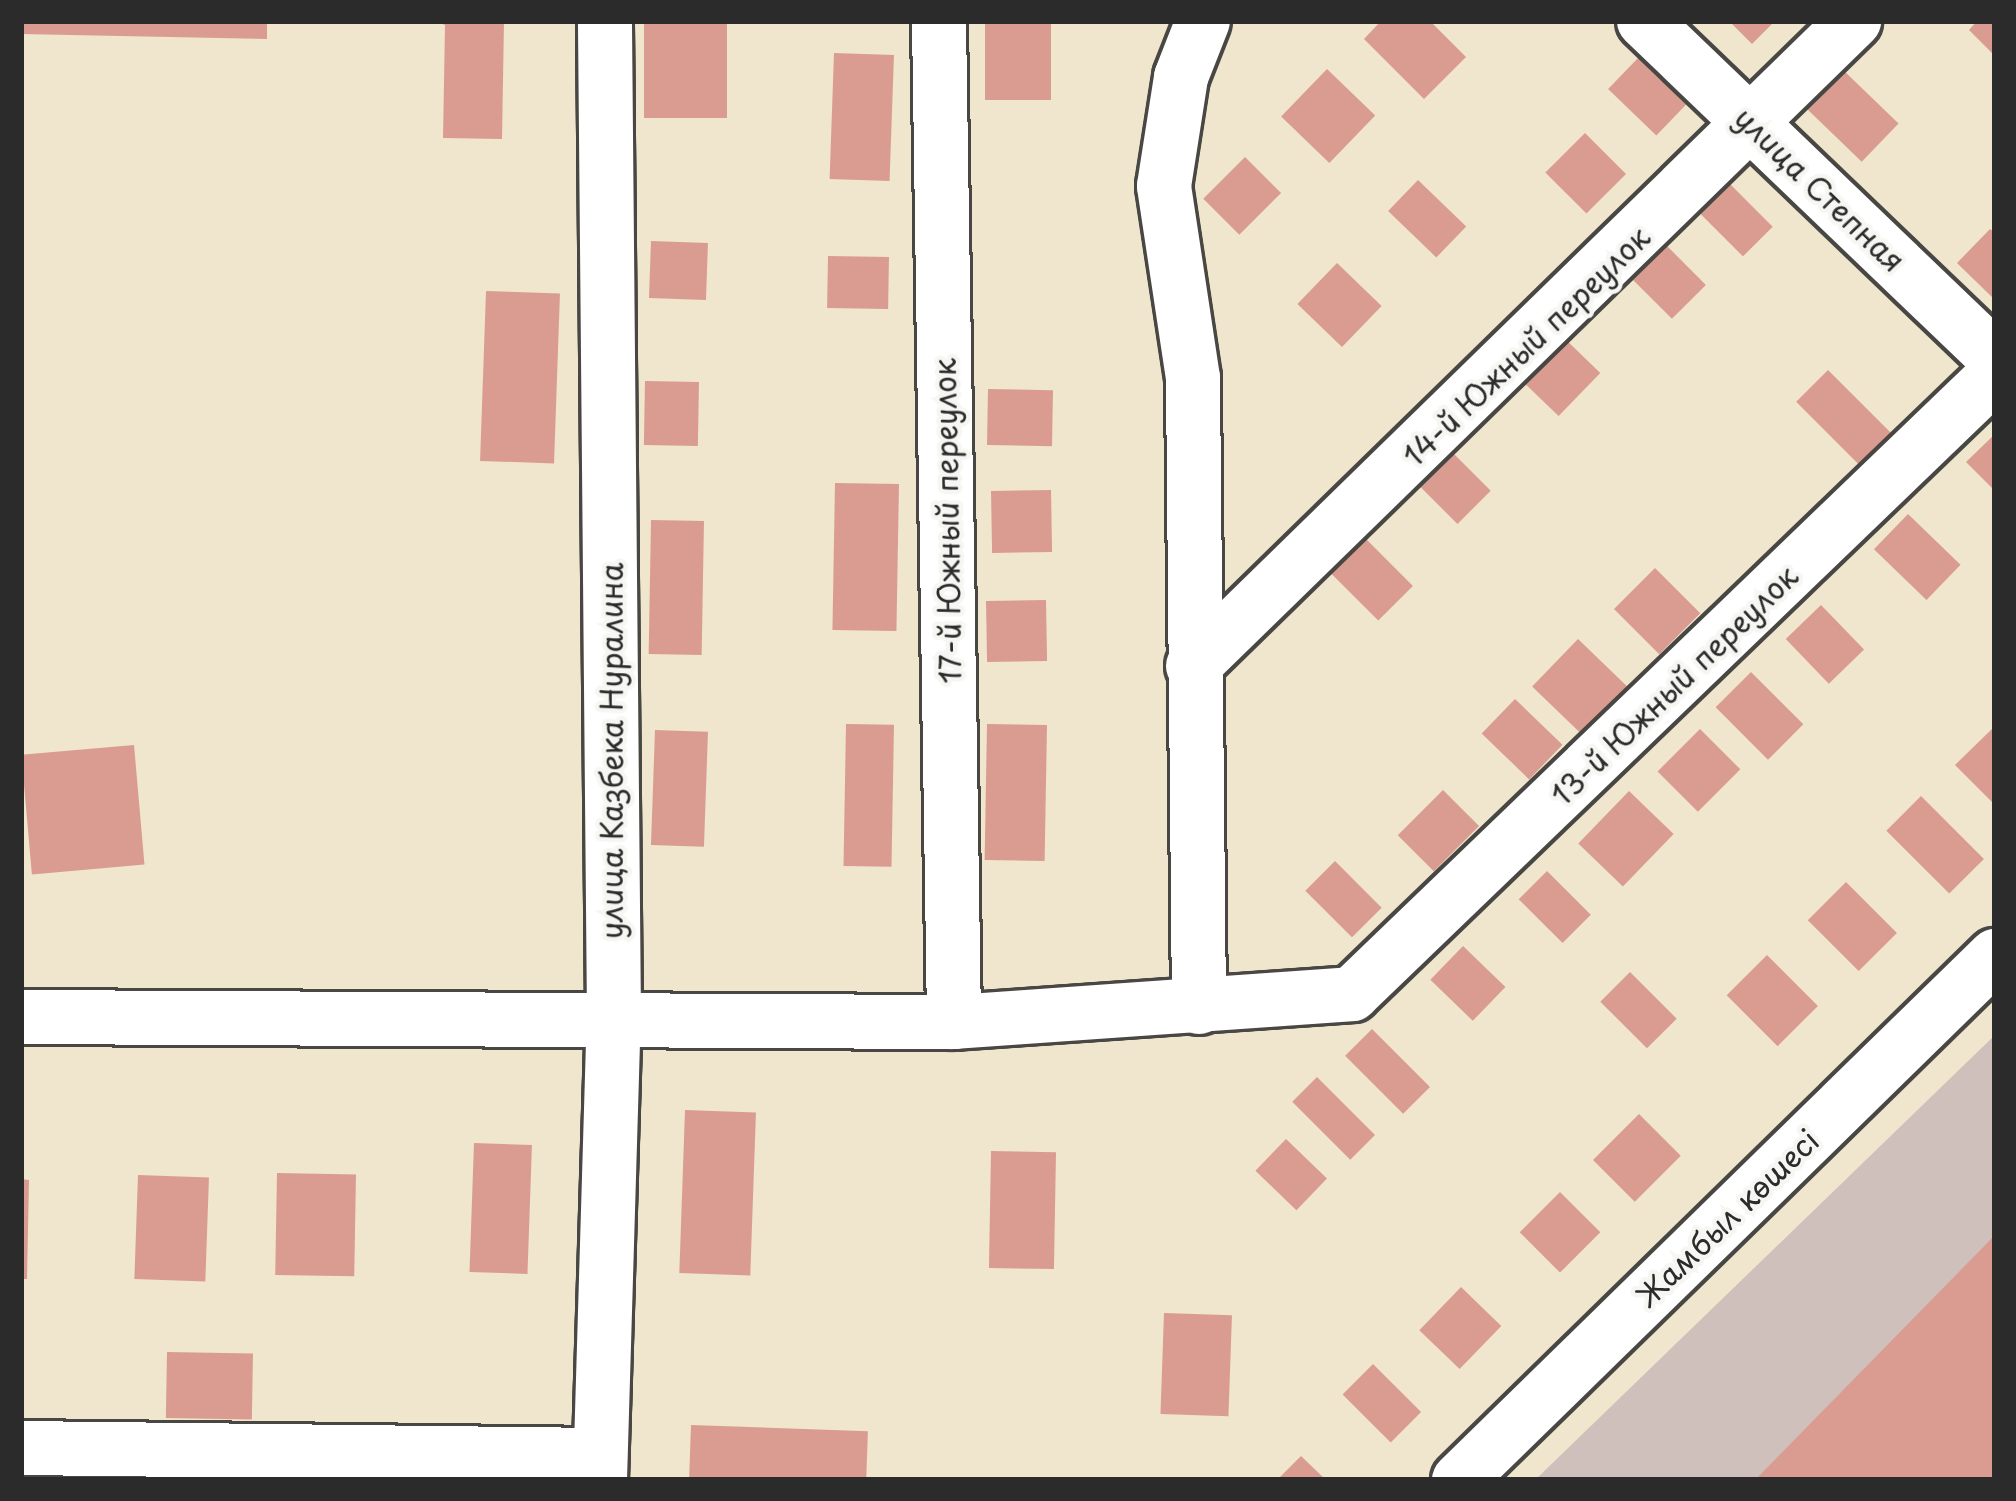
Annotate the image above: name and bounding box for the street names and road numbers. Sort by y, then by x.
street label: улица Степная [1727,98,1913,280]
street label: 14-й Южный переулок [1394,218,1658,474]
street label: 17-й Южный переулок [926,357,968,685]
street label: 13-й Южный переулок [1542,557,1806,813]
street label: улица Казбека Нуралина [593,561,629,941]
street label: Жамбыл көшесі [1628,1122,1826,1314]

